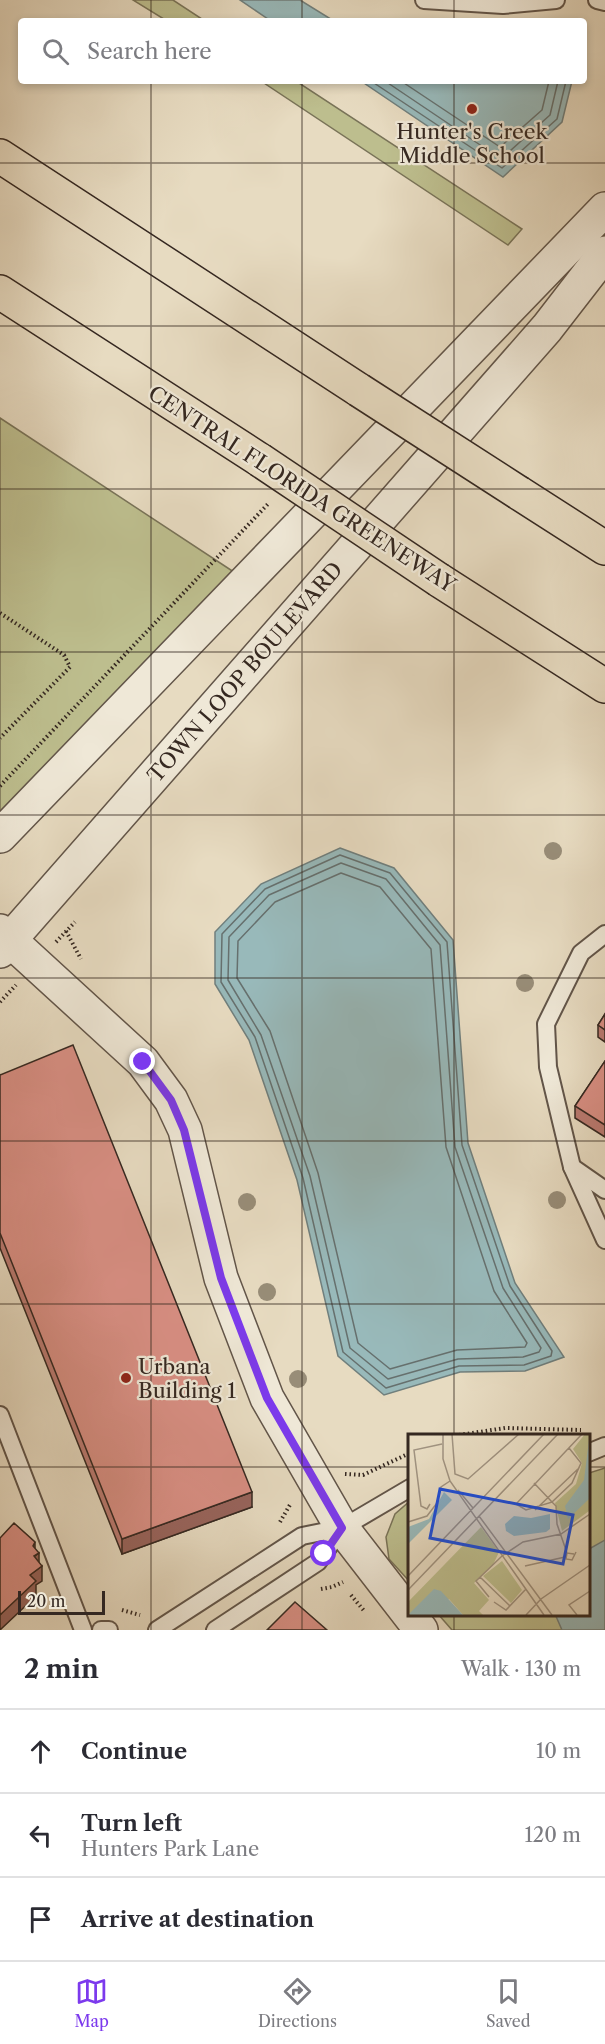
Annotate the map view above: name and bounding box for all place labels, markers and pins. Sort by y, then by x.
marker: Hunter's Creek Middle School [465,102,479,116]
place label: Hunter's Creek Middle School [396,119,548,168]
place label: Urbana Building 1 [138,1354,236,1403]
marker: Urbana Building 1 [119,1371,133,1385]

